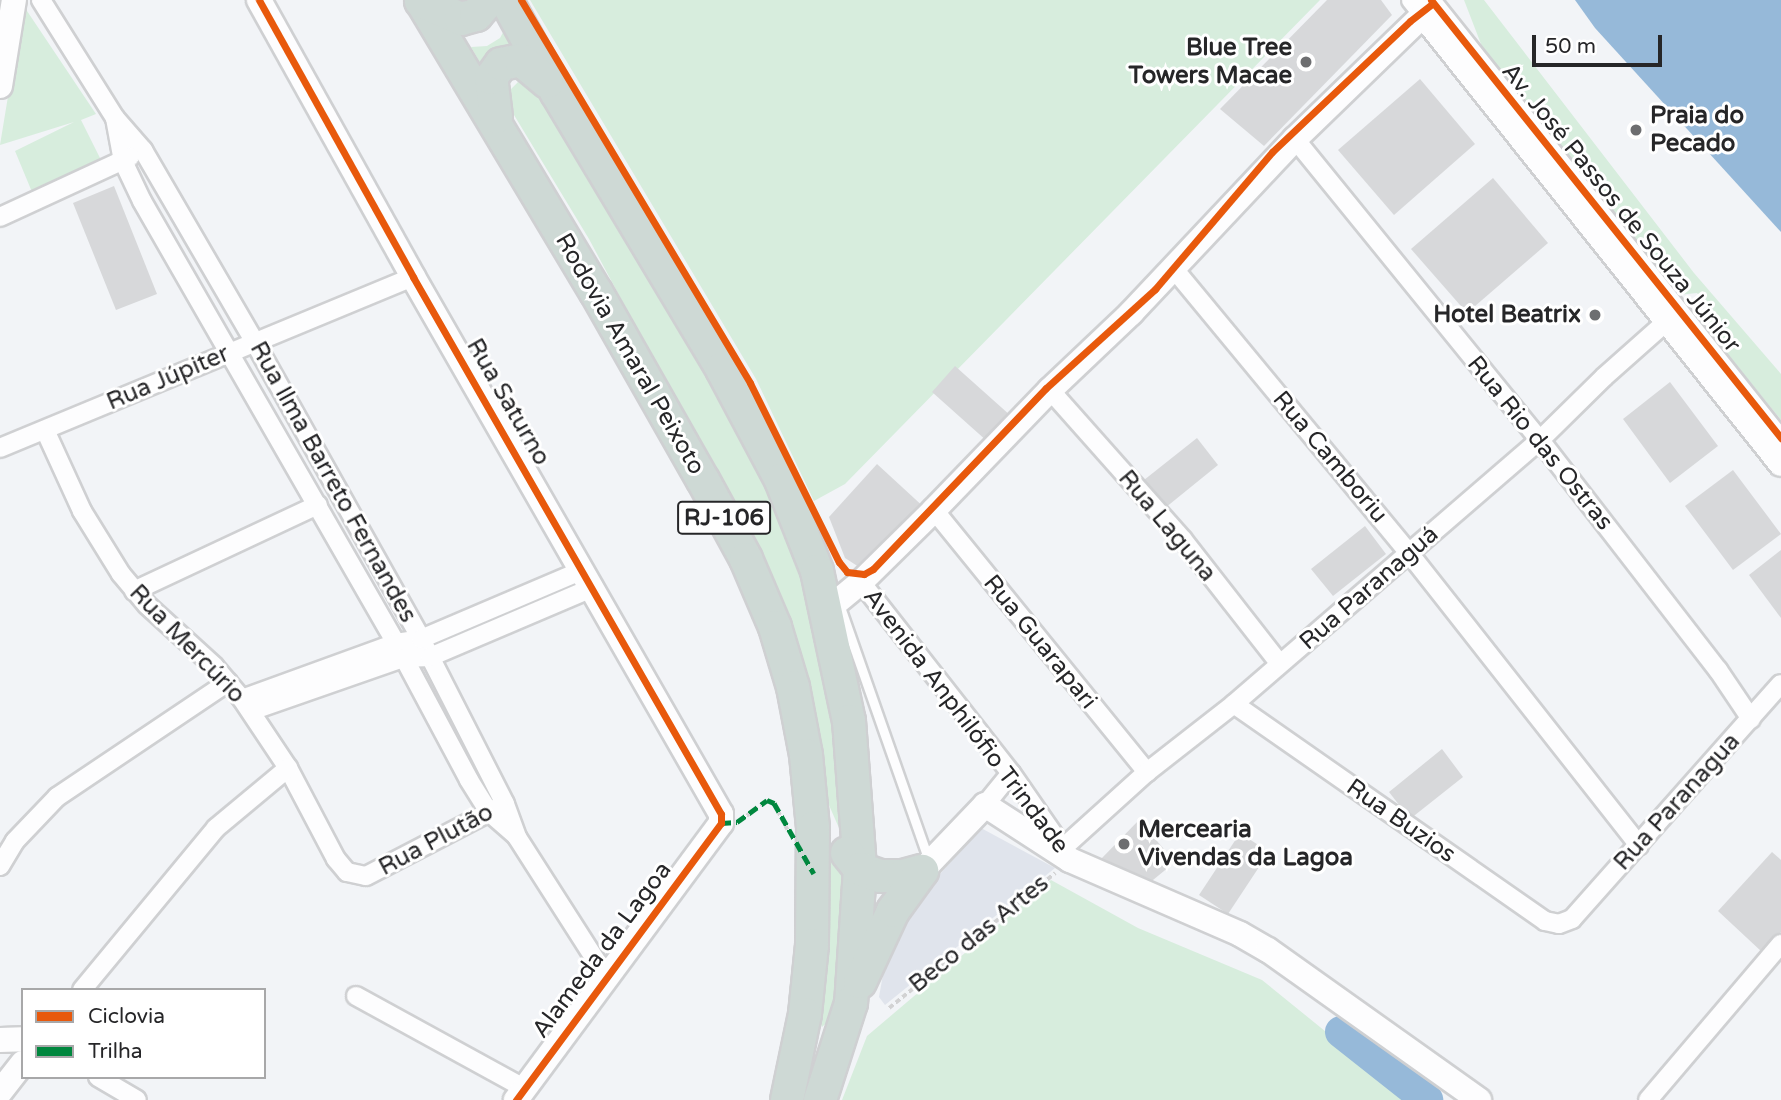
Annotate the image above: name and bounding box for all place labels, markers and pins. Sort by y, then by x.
place label: Blue Tree Towers Macae [1129,34,1292,90]
marker: Blue Tree Towers Macae [1298,54,1314,70]
place label: Praia do Pecado [1650,102,1744,158]
marker: Praia do Pecado [1628,122,1644,138]
place label: Hotel Beatrix [1433,301,1581,329]
marker: Hotel Beatrix [1587,307,1603,323]
place label: Mercearia Vivendas da Lagoa [1138,816,1353,872]
marker: Mercearia Vivendas da Lagoa [1116,836,1132,852]

